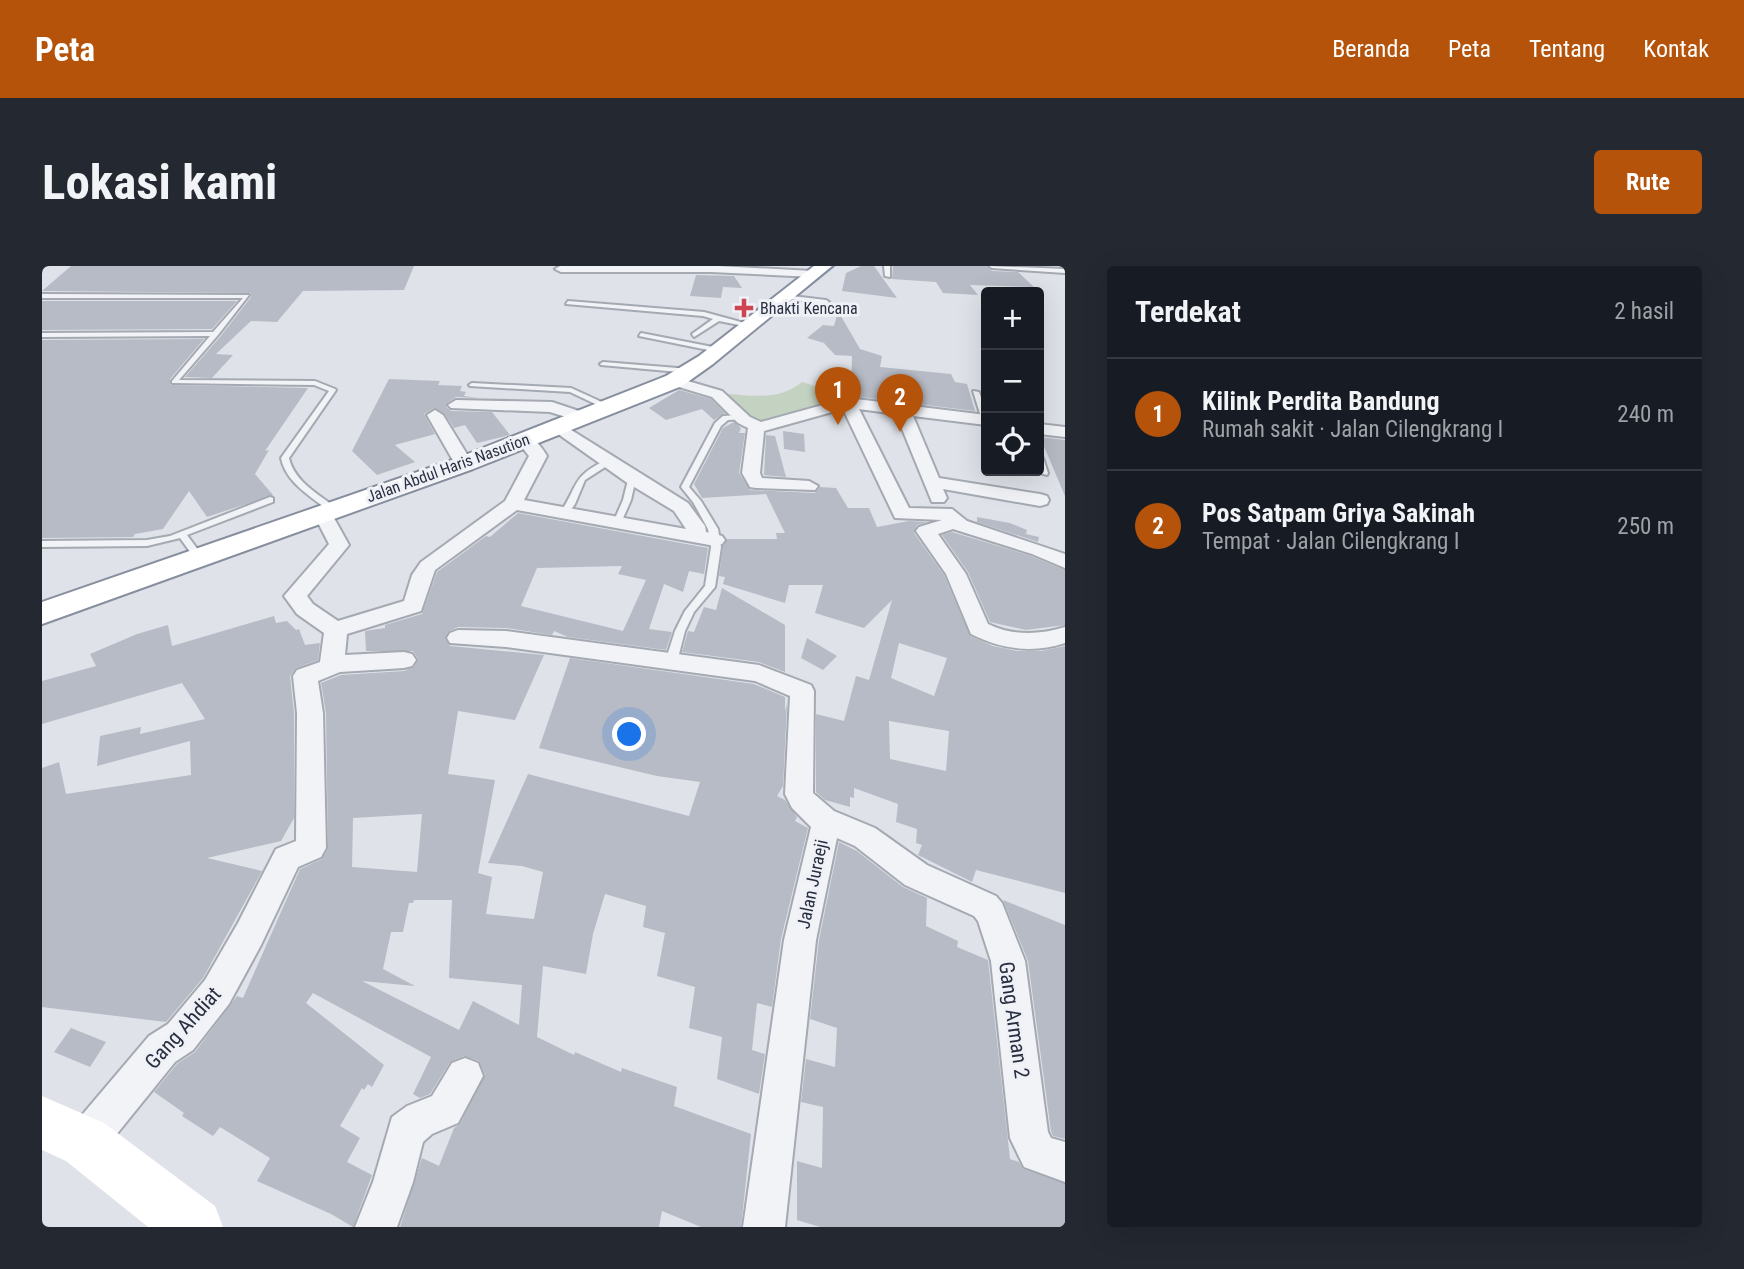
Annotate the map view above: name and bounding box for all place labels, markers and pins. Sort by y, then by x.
marker: Bhakti Kencana [734,298,754,318]
place label: Bhakti Kencana [760,299,858,318]
pin: 1 [815,367,861,425]
pin: 2 [877,374,923,432]

